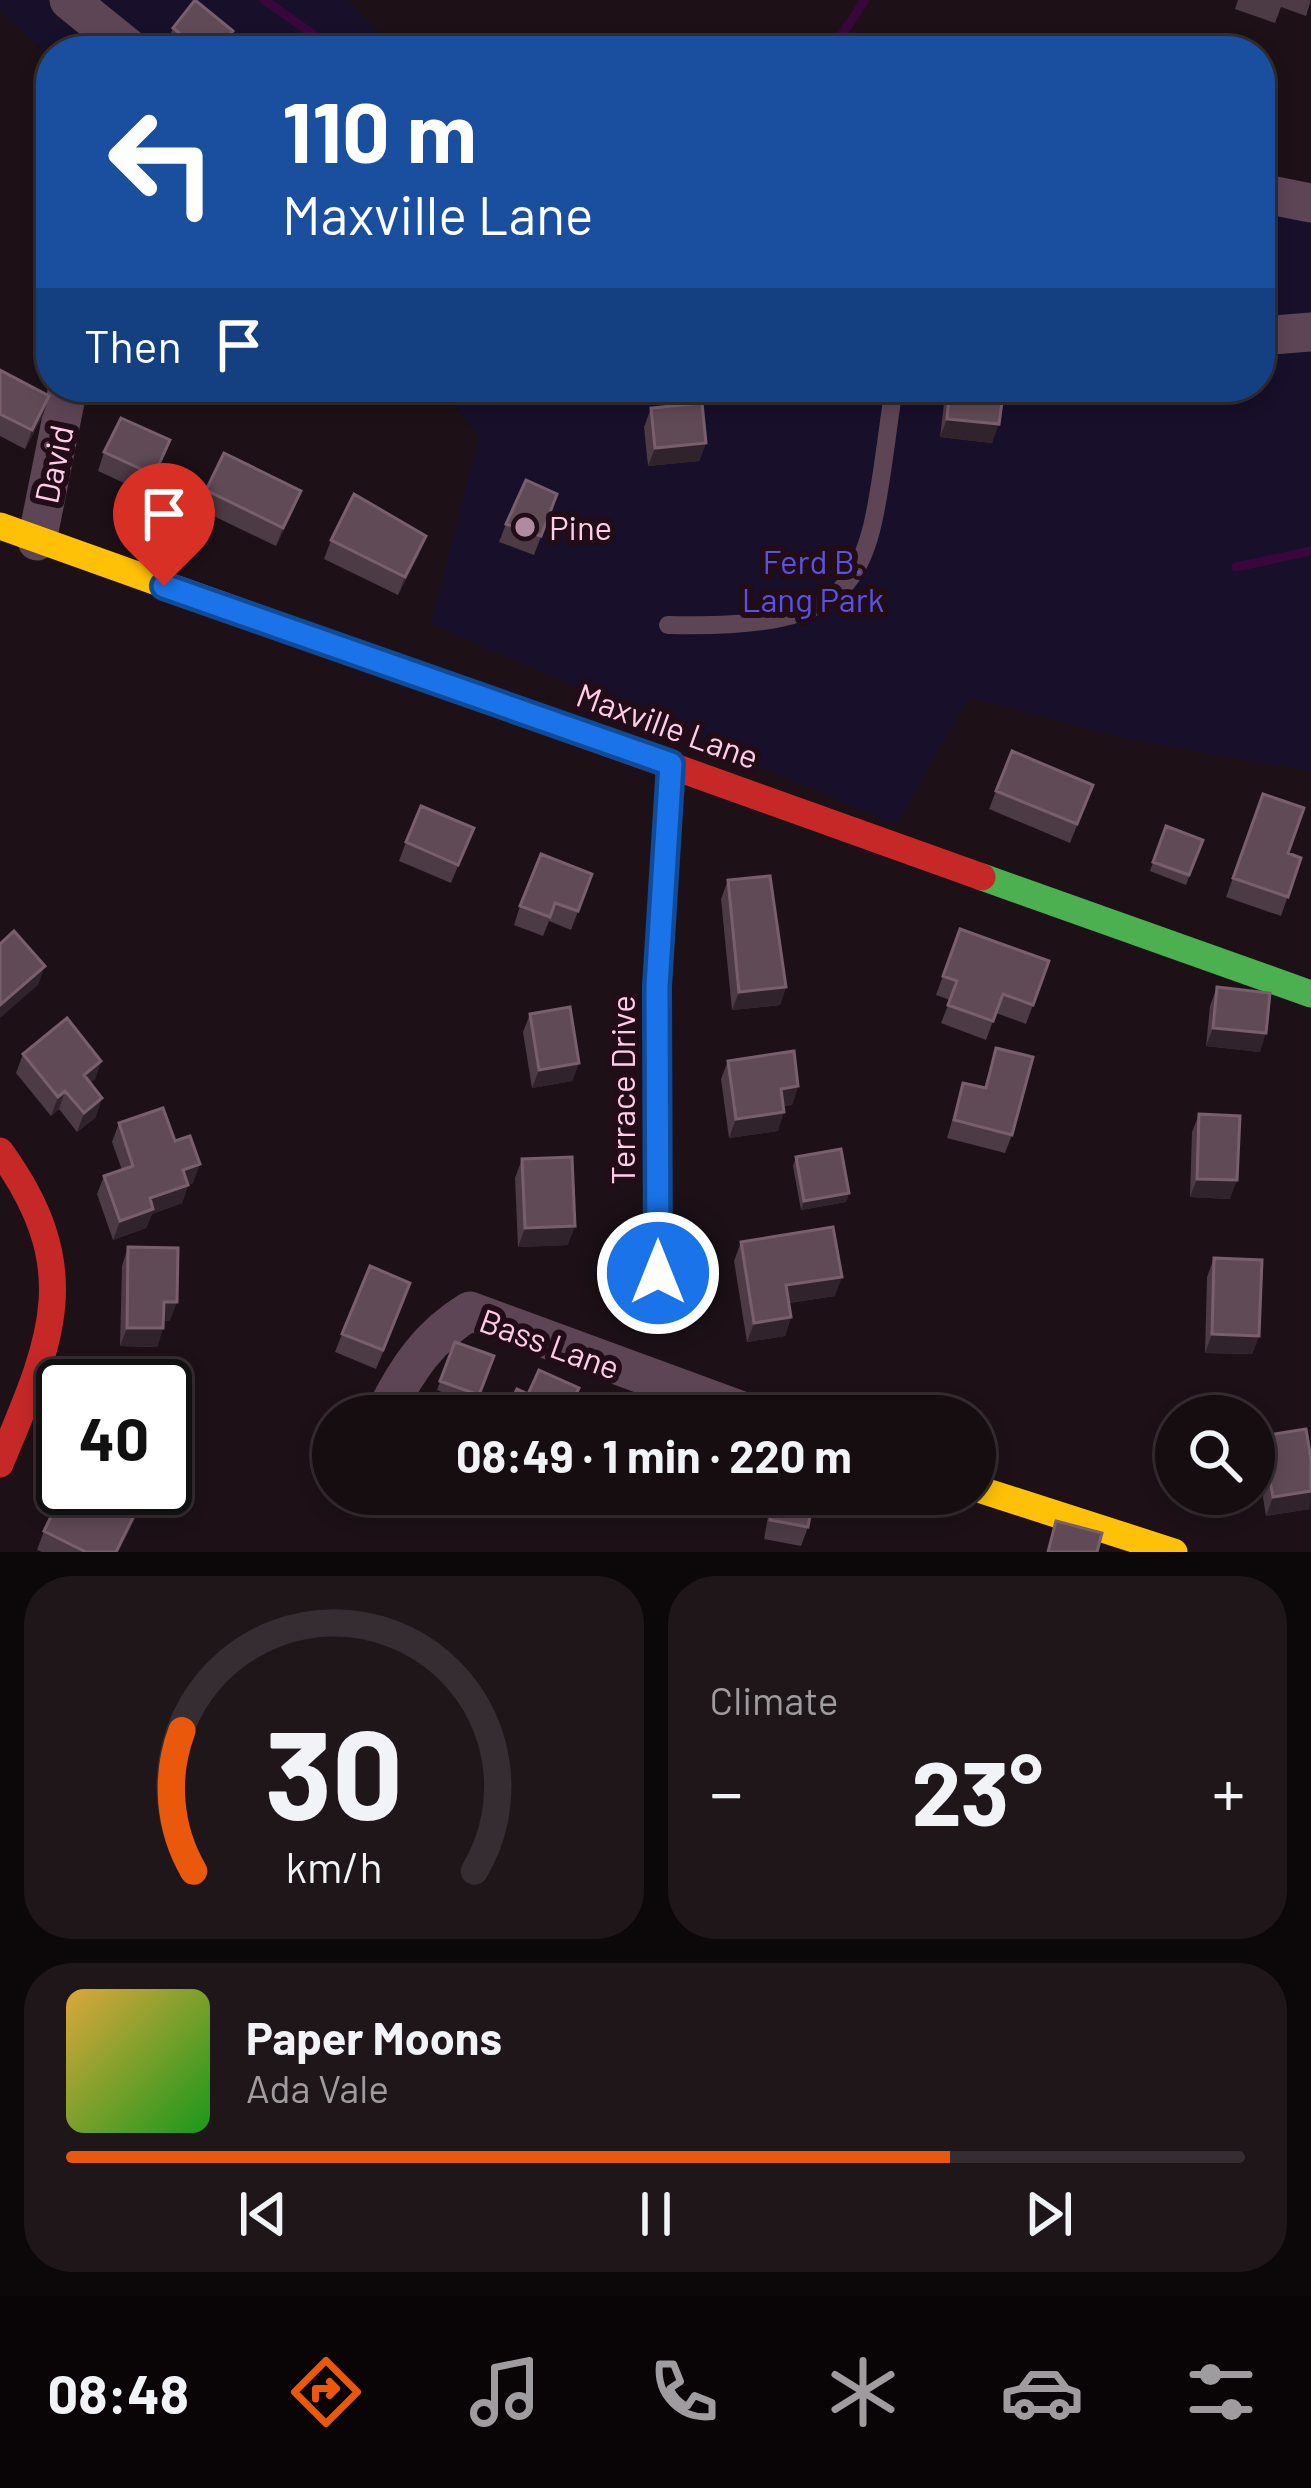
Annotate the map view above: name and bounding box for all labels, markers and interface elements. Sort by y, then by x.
text: 110 m [282,79,477,180]
icon: left [84,84,240,240]
text: Maxville Lane [282,181,594,246]
icon: arrive [206,312,272,378]
text: Then [84,318,182,372]
street label: David [25,421,81,507]
pin [113,463,215,586]
icon: arrive [131,481,197,547]
place label: Pine [549,507,612,547]
marker: Pine [512,514,538,540]
park label: Ferd B. Lang Park [742,541,884,619]
street label: Maxville Lane [572,674,764,776]
street label: Terrace Drive [602,995,642,1185]
position arrow [595,1210,721,1336]
street label: Bass Lane [475,1299,625,1387]
speed limit sign: 40 [36,1359,192,1515]
map controls [1155,1395,1275,1515]
button: search [1155,1395,1275,1515]
text: 08:49 · 1 min · 220 m [456,1428,852,1482]
text: Climate [710,1676,839,1723]
text: 30 [264,1695,403,1845]
text: 23° [911,1736,1043,1844]
text: − [710,1751,743,1830]
text: + [1212,1751,1245,1830]
text: km/h [285,1839,382,1891]
text: Paper Moons [246,2010,502,2064]
text: Ada Vale [246,2064,389,2111]
icon: previous [230,2181,296,2247]
icon: pause [623,2181,689,2247]
icon: next [1016,2181,1082,2247]
icon: directions [284,2350,368,2434]
icon: music [463,2350,547,2434]
icon: phone [642,2350,726,2434]
icon: climate [821,2350,905,2434]
icon: car [1000,2350,1084,2434]
icon: filters [1179,2350,1263,2434]
text: 08:48 [48,2360,189,2425]

